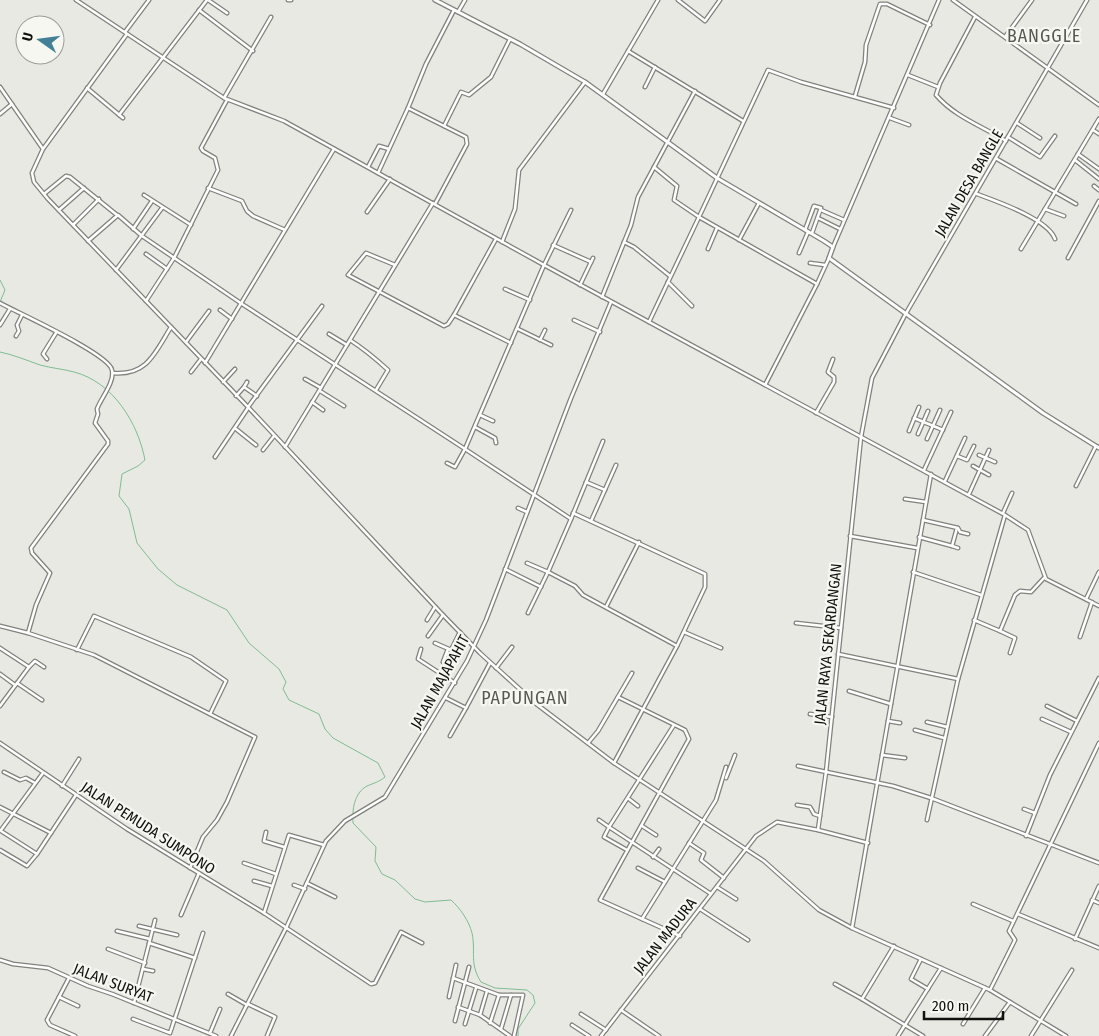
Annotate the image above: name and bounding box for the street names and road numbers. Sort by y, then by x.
street label: JALAN DESA BANGLE [931,126,1007,240]
street label: JALAN RAYA SEKARDANGAN [811,562,845,726]
street label: JALAN MAJAPAHIT [407,632,473,732]
street label: JALAN PEMUDA SUMPONO [78,778,218,878]
street label: JALAN MADURA [630,894,700,978]
street label: JALAN SURYAT [71,960,155,1006]

